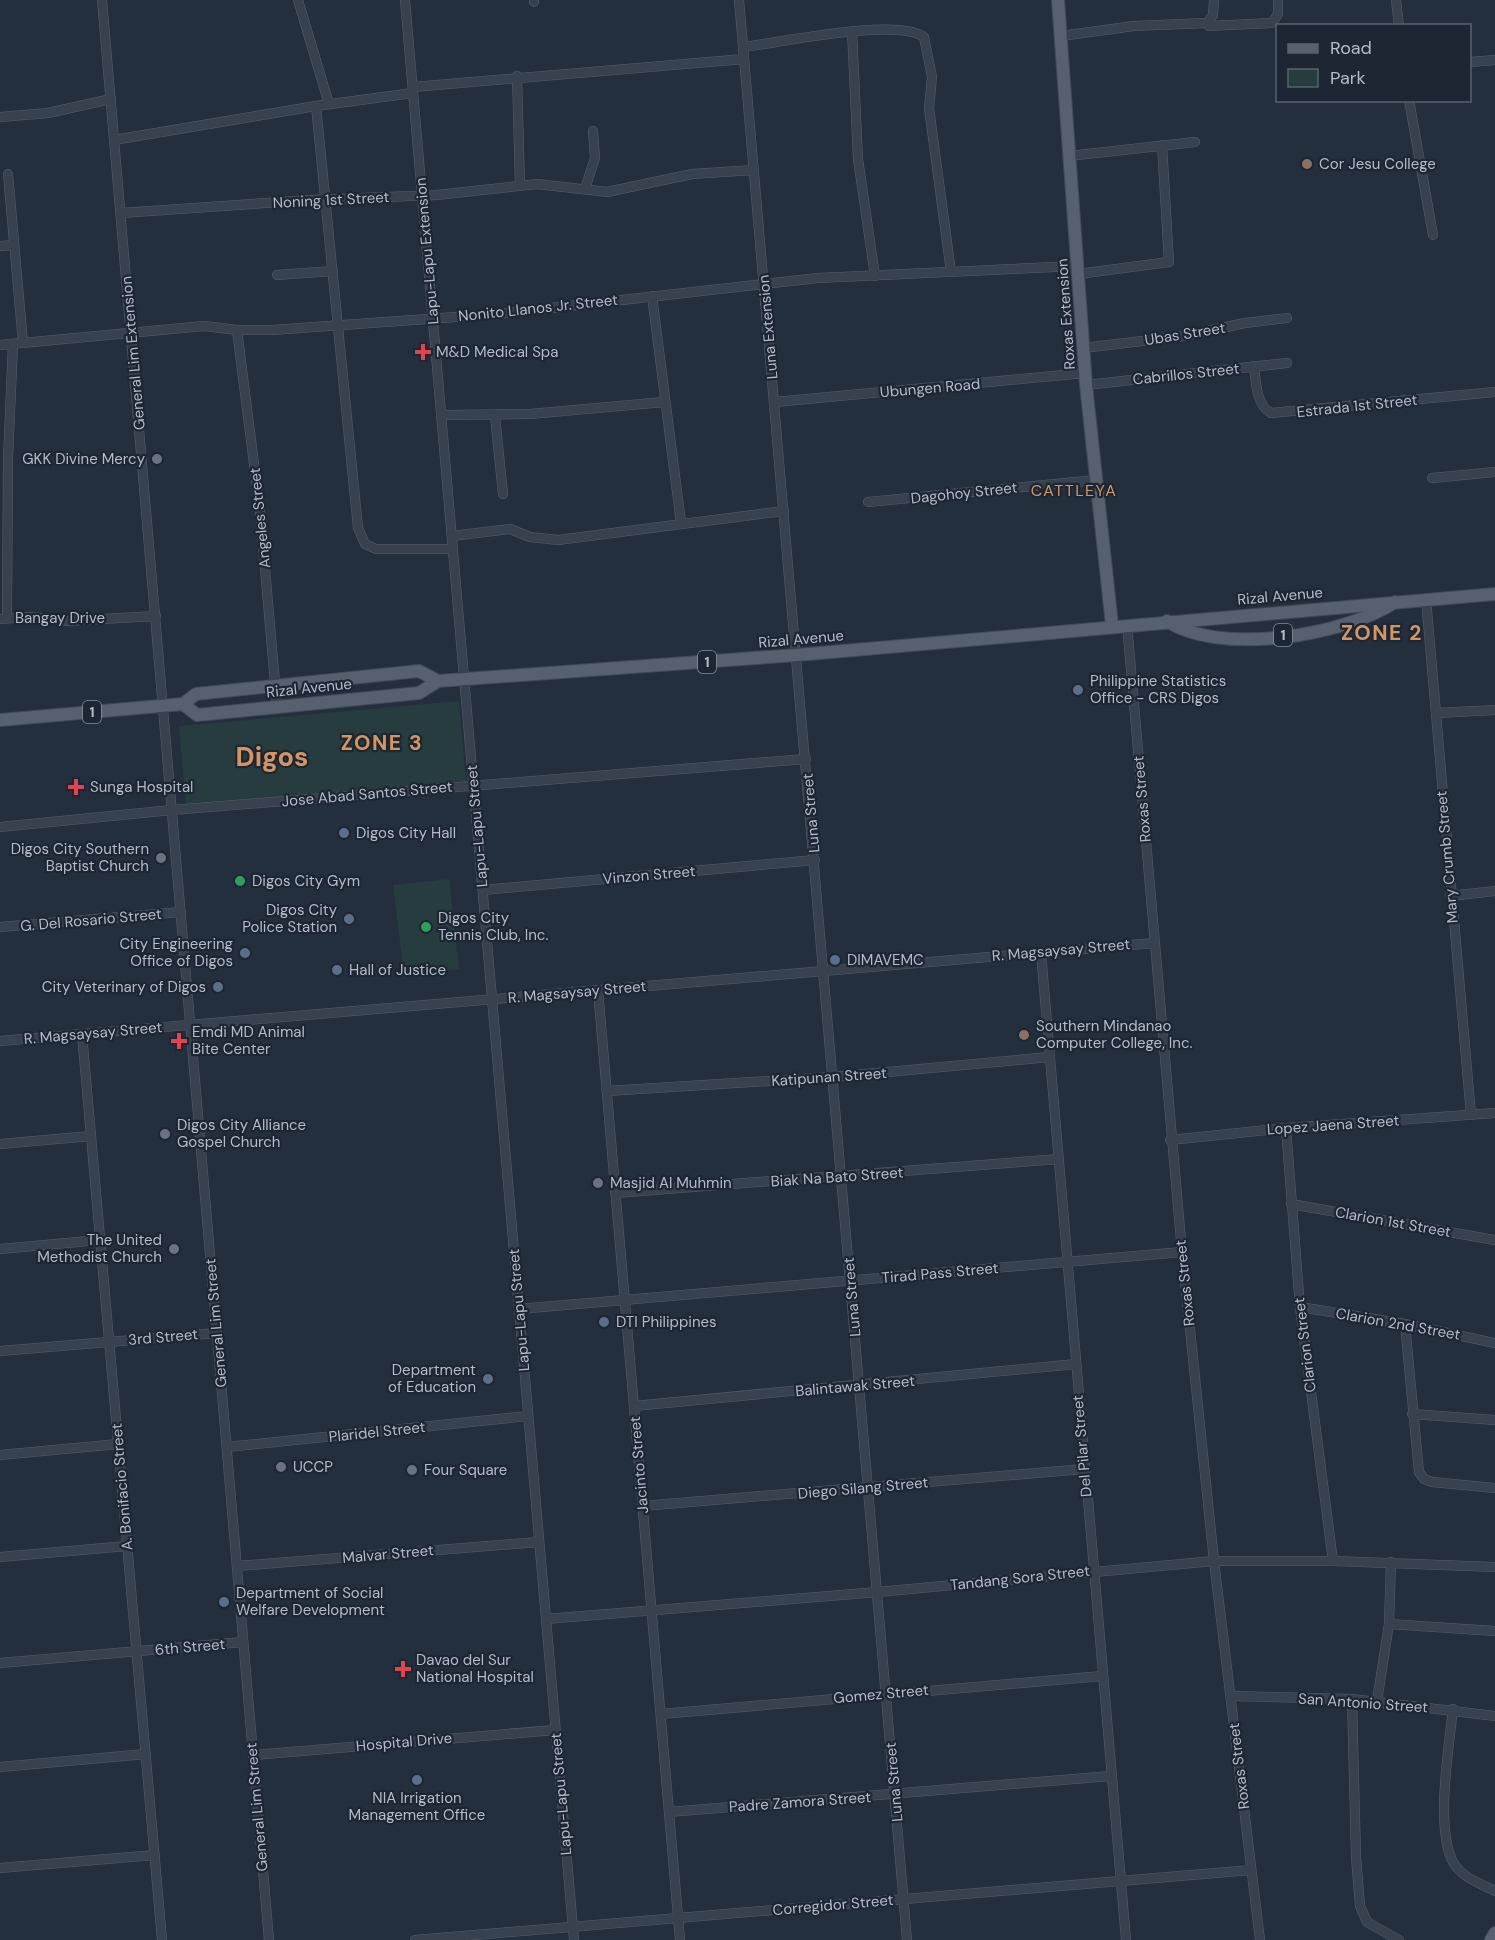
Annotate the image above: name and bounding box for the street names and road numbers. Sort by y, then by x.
street label: Lapu-Lapu Extension [411,177,443,325]
street label: Noning 1st Street [272,187,390,213]
street label: Roxas Extension [1052,258,1080,370]
street label: Luna Extension [753,274,783,380]
street label: General Lim Extension [116,275,150,431]
street label: Nonito Llanos Jr. Street [457,290,619,326]
street label: Ubas Street [1143,318,1227,350]
street label: Cabrillos Street [1132,358,1240,390]
street label: Ubungen Road [879,374,981,402]
street label: Estrada 1st Street [1296,390,1418,422]
street label: Angeles Street [245,467,275,569]
street label: Dagohoy Street [910,477,1018,509]
street label: Rizal Avenue [1236,582,1324,610]
street label: Bangay Drive [15,608,105,628]
road number: 1 [1274,624,1292,646]
street label: Rizal Avenue [757,625,845,653]
road number: 1 [698,651,716,673]
street label: Rizal Avenue [265,674,353,702]
road number: 1 [83,701,101,723]
street label: Roxas Street [1128,755,1156,843]
street label: Lapu-Lapu Street [462,764,492,888]
street label: Luna Street [798,772,824,854]
street label: Jose Abad Santos Street [281,777,453,811]
street label: Mary Crumb Street [1431,790,1463,924]
street label: Vinzon Street [602,861,696,889]
street label: G. Del Rosario Street [19,904,163,936]
street label: R. Magsaysay Street [991,934,1131,966]
street label: R. Magsaysay Street [507,976,647,1008]
street label: R. Magsaysay Street [23,1017,163,1049]
street label: Katipunan Street [771,1063,888,1091]
street label: Lopez Jaena Street [1266,1110,1400,1140]
street label: Biak Na Bato Street [770,1162,904,1192]
street label: Clarion 1st Street [1334,1202,1453,1242]
street label: Roxas Street [1171,1239,1199,1327]
street label: Lapu-Lapu Street [504,1248,534,1372]
street label: Luna Street [839,1256,865,1338]
street label: General Lim Street [200,1258,232,1388]
street label: Tirad Pass Street [881,1258,999,1288]
street label: Clarion Street [1289,1296,1321,1394]
street label: Clarion 2nd Street [1334,1303,1462,1345]
street label: 3rd Street [127,1324,199,1350]
street label: Balintawak Street [794,1371,916,1401]
street label: Del Pilar Street [1068,1394,1096,1498]
street label: Jacinto Street [625,1415,653,1514]
street label: Plaridel Street [328,1417,426,1447]
street label: A. Bonifacio Street [106,1422,138,1551]
street label: Diego Silang Street [797,1472,929,1504]
street label: Malvar Street [341,1540,435,1568]
street label: Tandang Sora Street [949,1561,1091,1595]
street label: 6th Street [154,1634,226,1660]
street label: Gomez Street [833,1680,930,1708]
street label: San Antonio Street [1297,1688,1429,1718]
street label: Roxas Street [1224,1722,1254,1810]
street label: Hospital Drive [355,1728,453,1756]
street label: Lapu-Lapu Street [546,1732,576,1856]
street label: Luna Street [881,1741,907,1823]
street label: General Lim Street [241,1742,273,1872]
street label: Padre Zamora Street [728,1787,872,1817]
street label: Corregidor Street [772,1890,894,1920]

